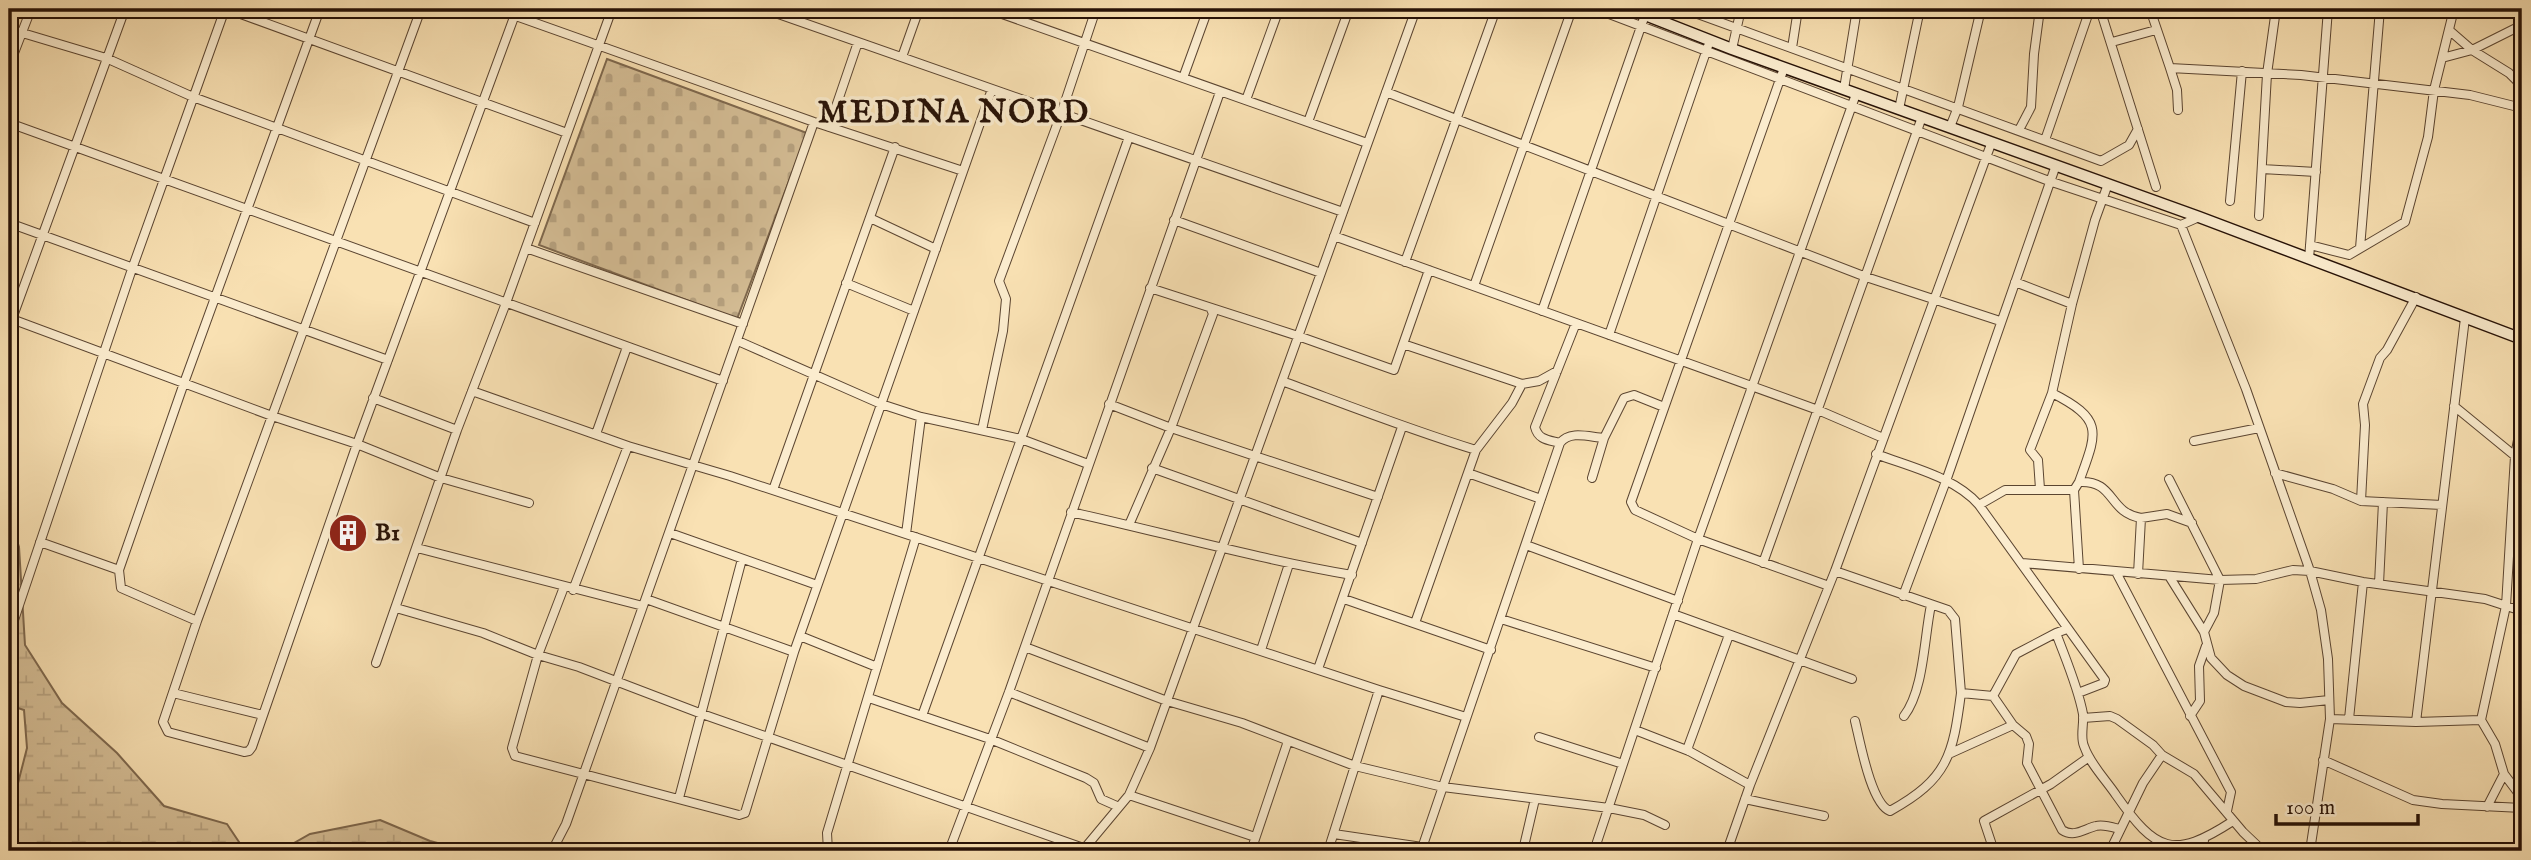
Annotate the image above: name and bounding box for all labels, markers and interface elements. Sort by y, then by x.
district label: MEDINA NORD [818,93,1090,134]
building icon: B1 [327,512,369,554]
place label: B1 [375,518,400,549]
scale bar [2276,783,2417,827]
text: 100 m [2286,795,2335,822]

